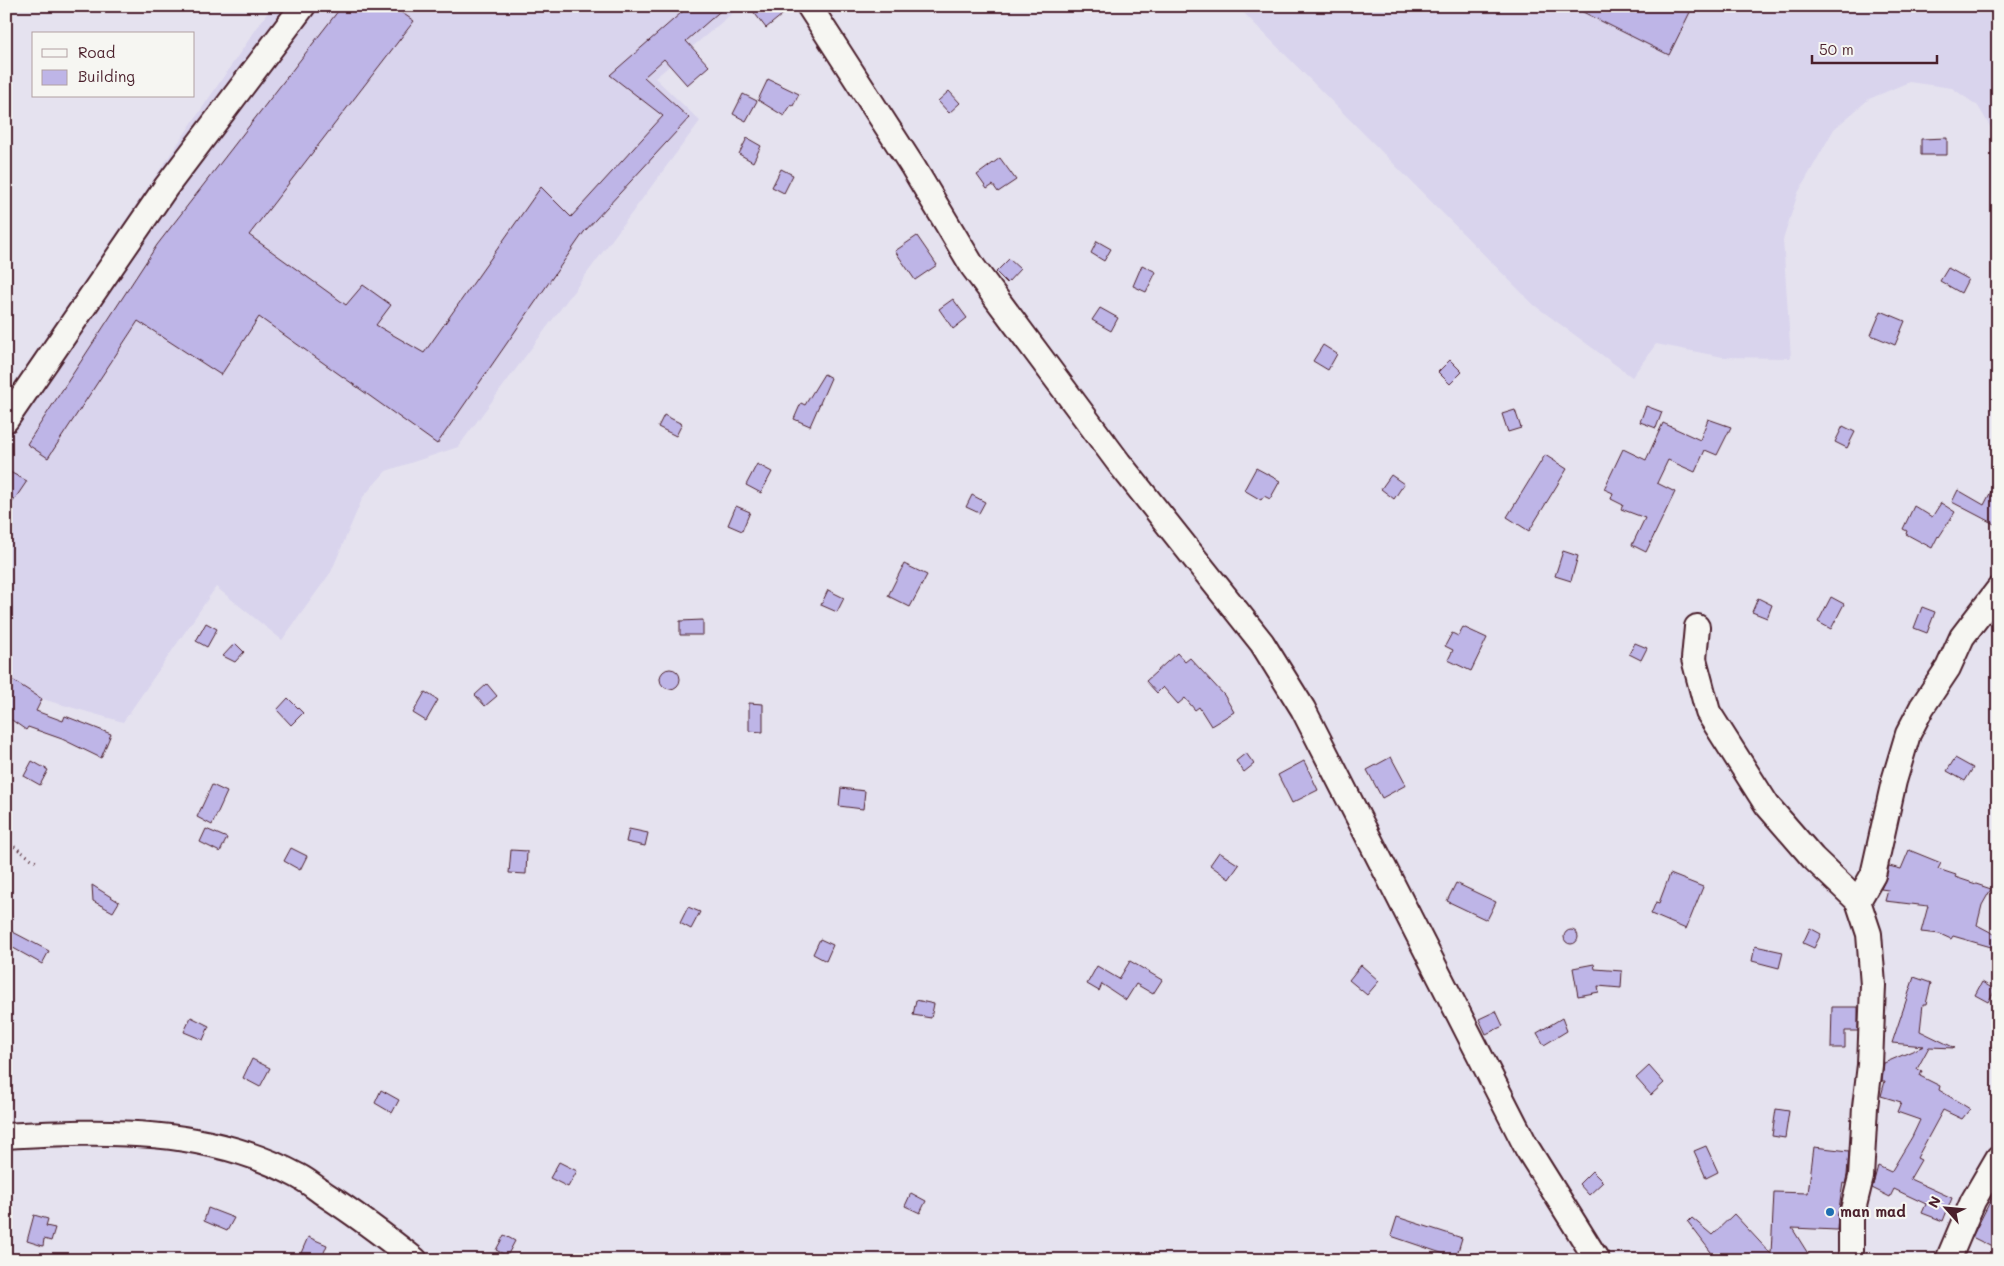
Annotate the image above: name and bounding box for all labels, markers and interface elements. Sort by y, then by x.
legend [32,32,195,98]
scale bar [1812,32,1936,64]
text: 50 m [1819,39,1854,59]
text: Road [78,42,115,62]
text: Building [78,66,135,86]
north arrow [1922,1184,1972,1234]
text: N [1923,1193,1945,1211]
place label: man mad [1840,1201,1906,1221]
marker: man mad [1824,1206,1836,1218]

